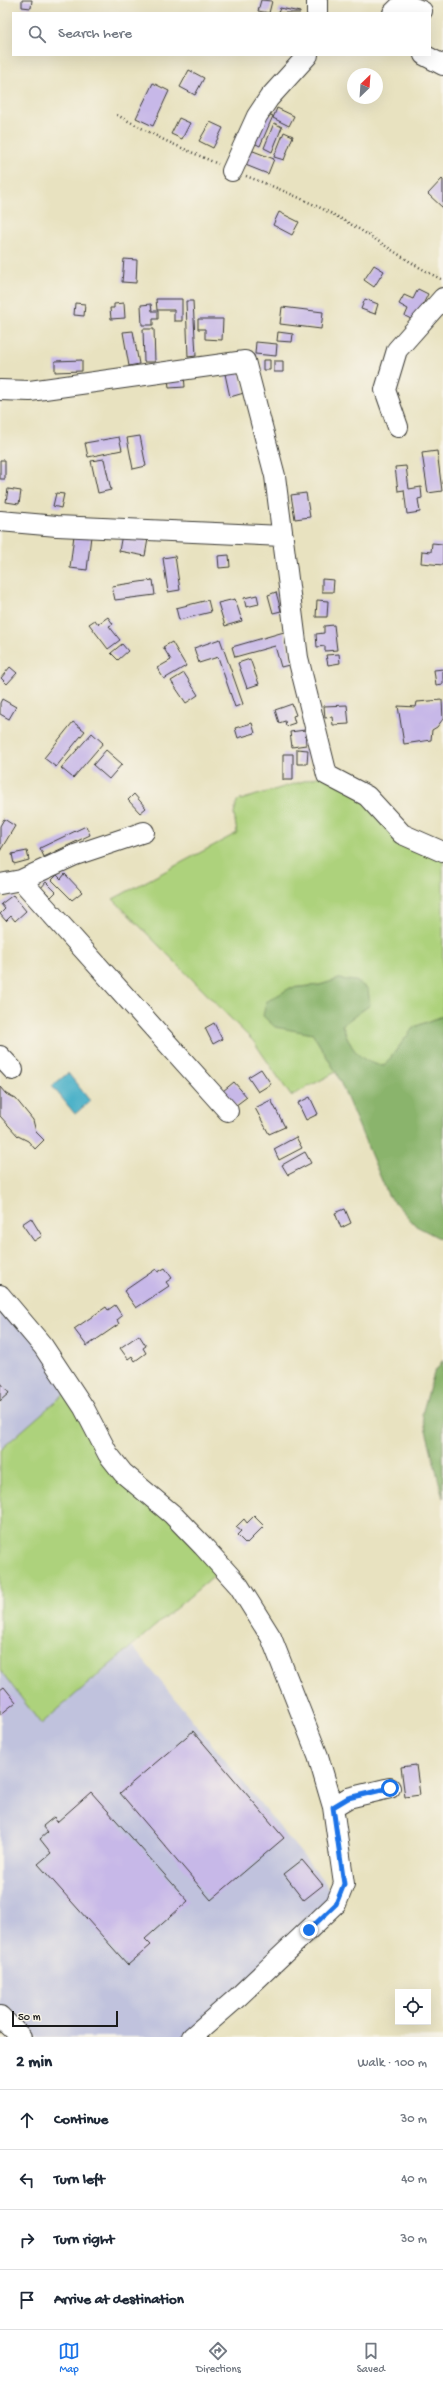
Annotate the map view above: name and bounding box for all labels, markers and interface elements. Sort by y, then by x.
search box [12,12,431,56]
icon: search [26,23,48,45]
text: Search here [58,25,132,43]
north arrow [347,68,383,104]
route start [381,1779,399,1797]
route end [300,1921,318,1939]
map controls [395,1989,431,2025]
button: locate [395,1989,431,2025]
scale bar [12,2009,118,2028]
text: 50 m [18,2012,40,2024]
text: 2 min [16,2053,52,2073]
text: Walk · 100 m [358,2056,427,2071]
icon: ahead [16,2109,38,2131]
text: Continue [54,2111,108,2129]
text: 30 m [401,2112,427,2127]
icon: left [16,2169,38,2191]
text: Turn left [54,2171,105,2189]
text: 40 m [401,2172,427,2187]
icon: right [16,2229,38,2251]
text: Turn right [54,2231,114,2249]
text: 30 m [401,2232,427,2247]
icon: arrive [16,2289,38,2311]
text: Arrive at destination [54,2291,184,2309]
tab: Map [58,2340,80,2376]
tab: Directions [196,2340,241,2376]
tab: Saved [357,2340,385,2376]

